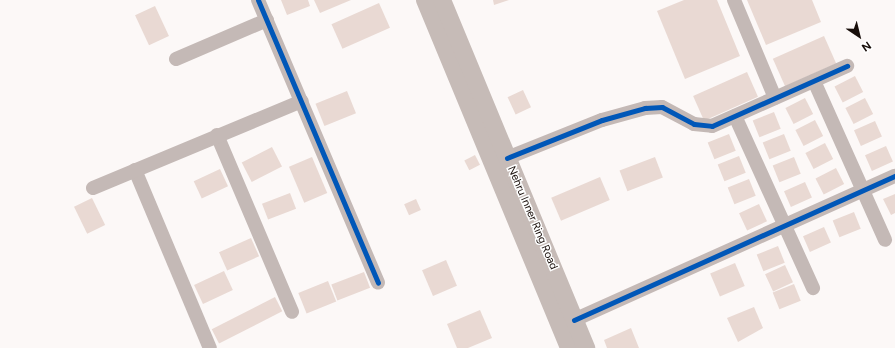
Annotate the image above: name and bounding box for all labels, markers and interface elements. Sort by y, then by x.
north arrow [839,16,879,56]
text: N [859,38,873,54]
street label: Nehru Inner Ring Road [504,164,560,272]

